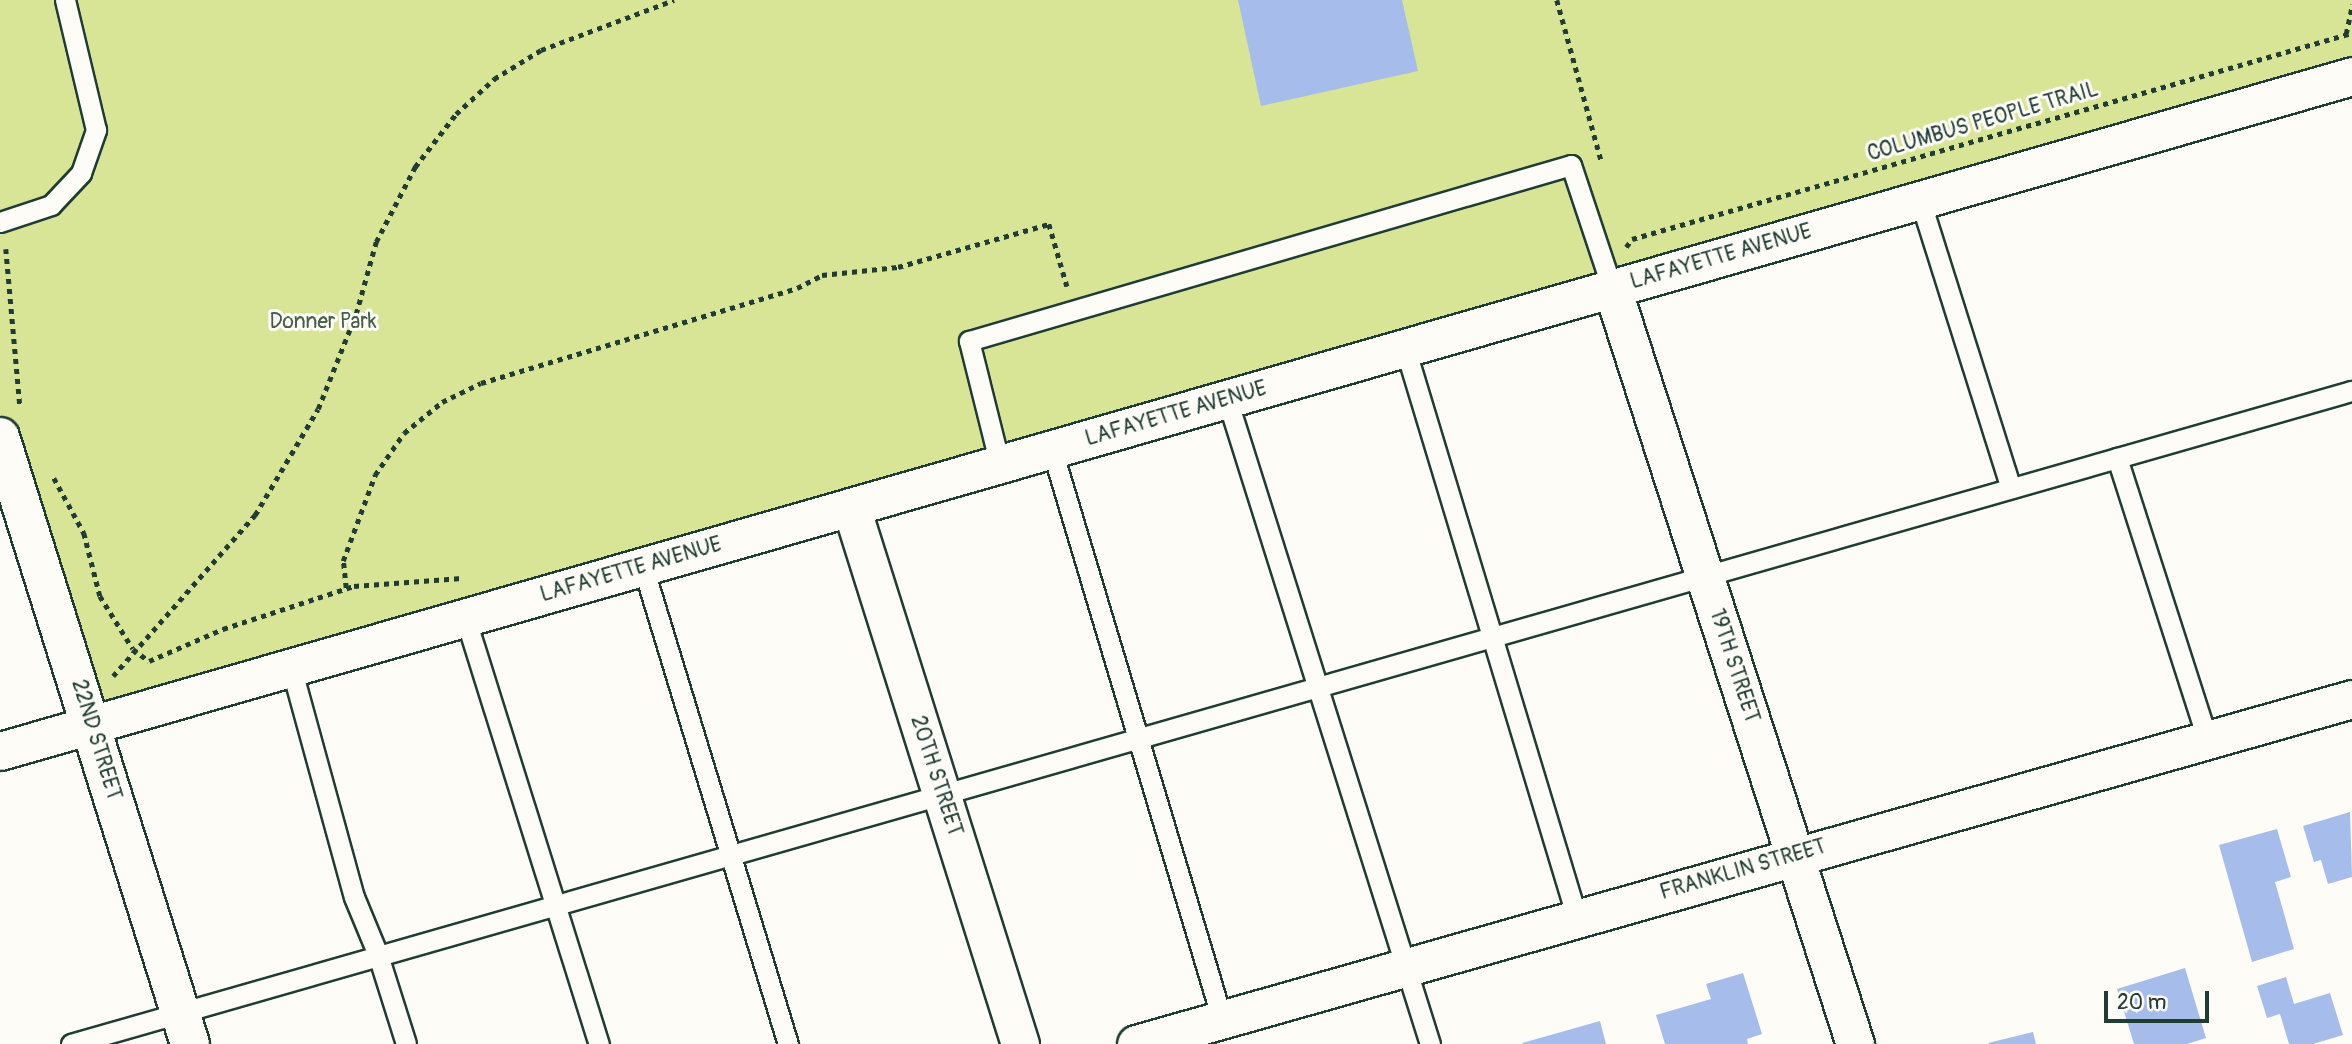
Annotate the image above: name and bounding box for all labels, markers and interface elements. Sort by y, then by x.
street label: COLUMBUS PEOPLE TRAIL [1865,77,2101,167]
street label: LAFAYETTE AVENUE [1627,219,1815,295]
park label: Donner Park [269,309,377,335]
street label: LAFAYETTE AVENUE [1082,376,1270,452]
street label: LAFAYETTE AVENUE [537,532,725,608]
street label: 19TH STREET [1704,606,1764,726]
street label: 22ND STREET [66,677,126,803]
street label: 20TH STREET [905,713,967,839]
street label: FRANKLIN STREET [1657,834,1829,906]
scale bar [2107,978,2212,1022]
text: 20 m [2117,989,2166,1016]

